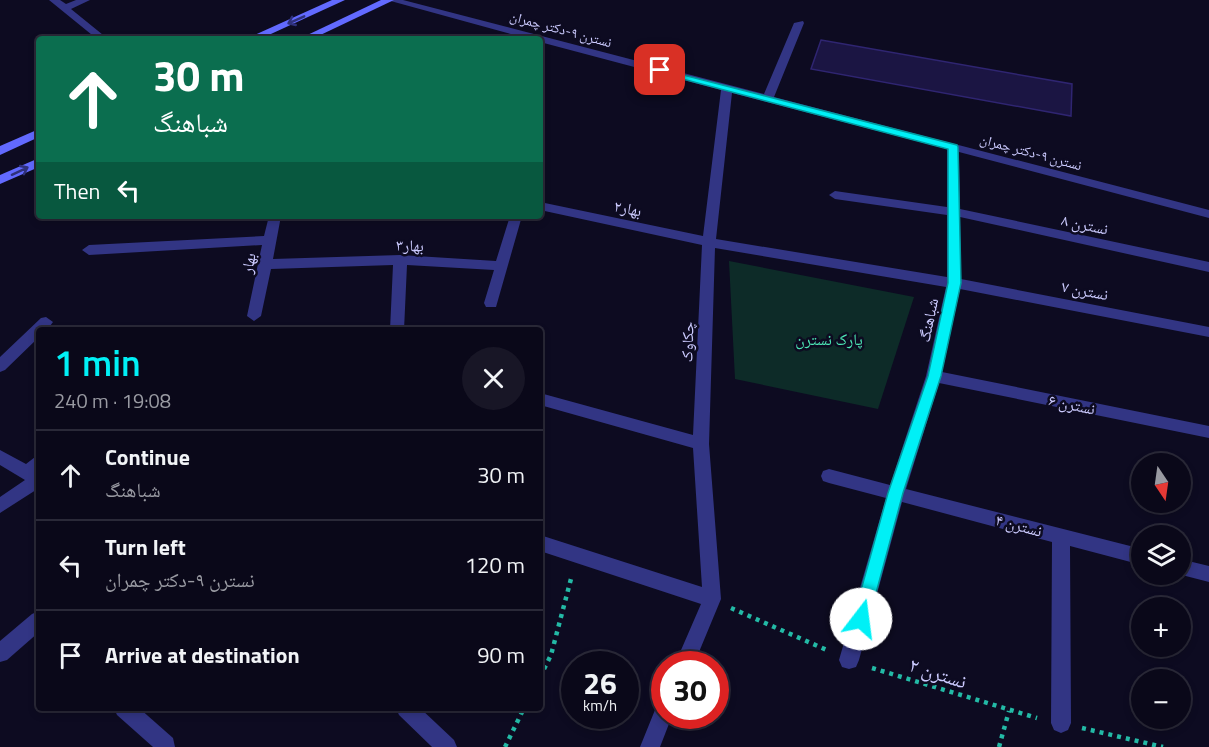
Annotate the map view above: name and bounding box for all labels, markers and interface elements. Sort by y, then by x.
street label: نسترن ۹-دکتر چمران [508,5,615,52]
one-way arrow [287,14,305,26]
text: 30 m [153,43,245,107]
pin [634,44,685,95]
icon: arrive [643,53,676,86]
icon: ahead [54,60,132,138]
text: شباهنگ [153,101,228,142]
street label: نسترن ۹-دکتر چمران [978,128,1085,175]
one-way arrow [10,164,28,176]
text: Then [54,174,100,208]
icon: left [112,174,145,207]
street label: بهار۲ [612,193,644,223]
street label: نسترن ۸ [1059,207,1111,241]
street label: بهار۳ [396,233,424,257]
street label: بهار [234,250,262,277]
street label: نسترن ۷ [1059,274,1111,306]
street label: شباهنگ [912,296,944,344]
street label: چکاوک [674,321,700,363]
park label: پارک نسترن [795,327,863,351]
text: 1 min [54,335,141,390]
button: close [462,347,525,410]
text: 240 m · 19:08 [54,385,171,416]
street label: نسترن ۶ [1046,387,1098,421]
text: Continue [105,440,190,474]
north arrow [1131,453,1191,513]
map controls [1131,453,1191,729]
text: 30 m [477,458,525,492]
icon: ahead [54,459,87,492]
text: شباهنگ [105,474,161,505]
street label: نسترن ۴ [993,507,1045,543]
button: layers [1131,525,1191,585]
text: Turn left [105,530,186,564]
text: 120 m [465,548,525,582]
icon: left [54,549,87,582]
text: نسترن ۹-دکتر چمران [105,564,255,595]
position arrow [829,587,893,651]
button: + [1131,597,1191,657]
text: Arrive at destination [105,638,300,672]
text: 90 m [477,638,525,672]
icon: arrive [54,639,87,672]
street label: نسترن ۲ [905,649,971,696]
speed limit sign: 30 [651,651,729,729]
text: 26 [583,660,617,706]
button: − [1131,669,1191,729]
text: km/h [583,694,617,717]

